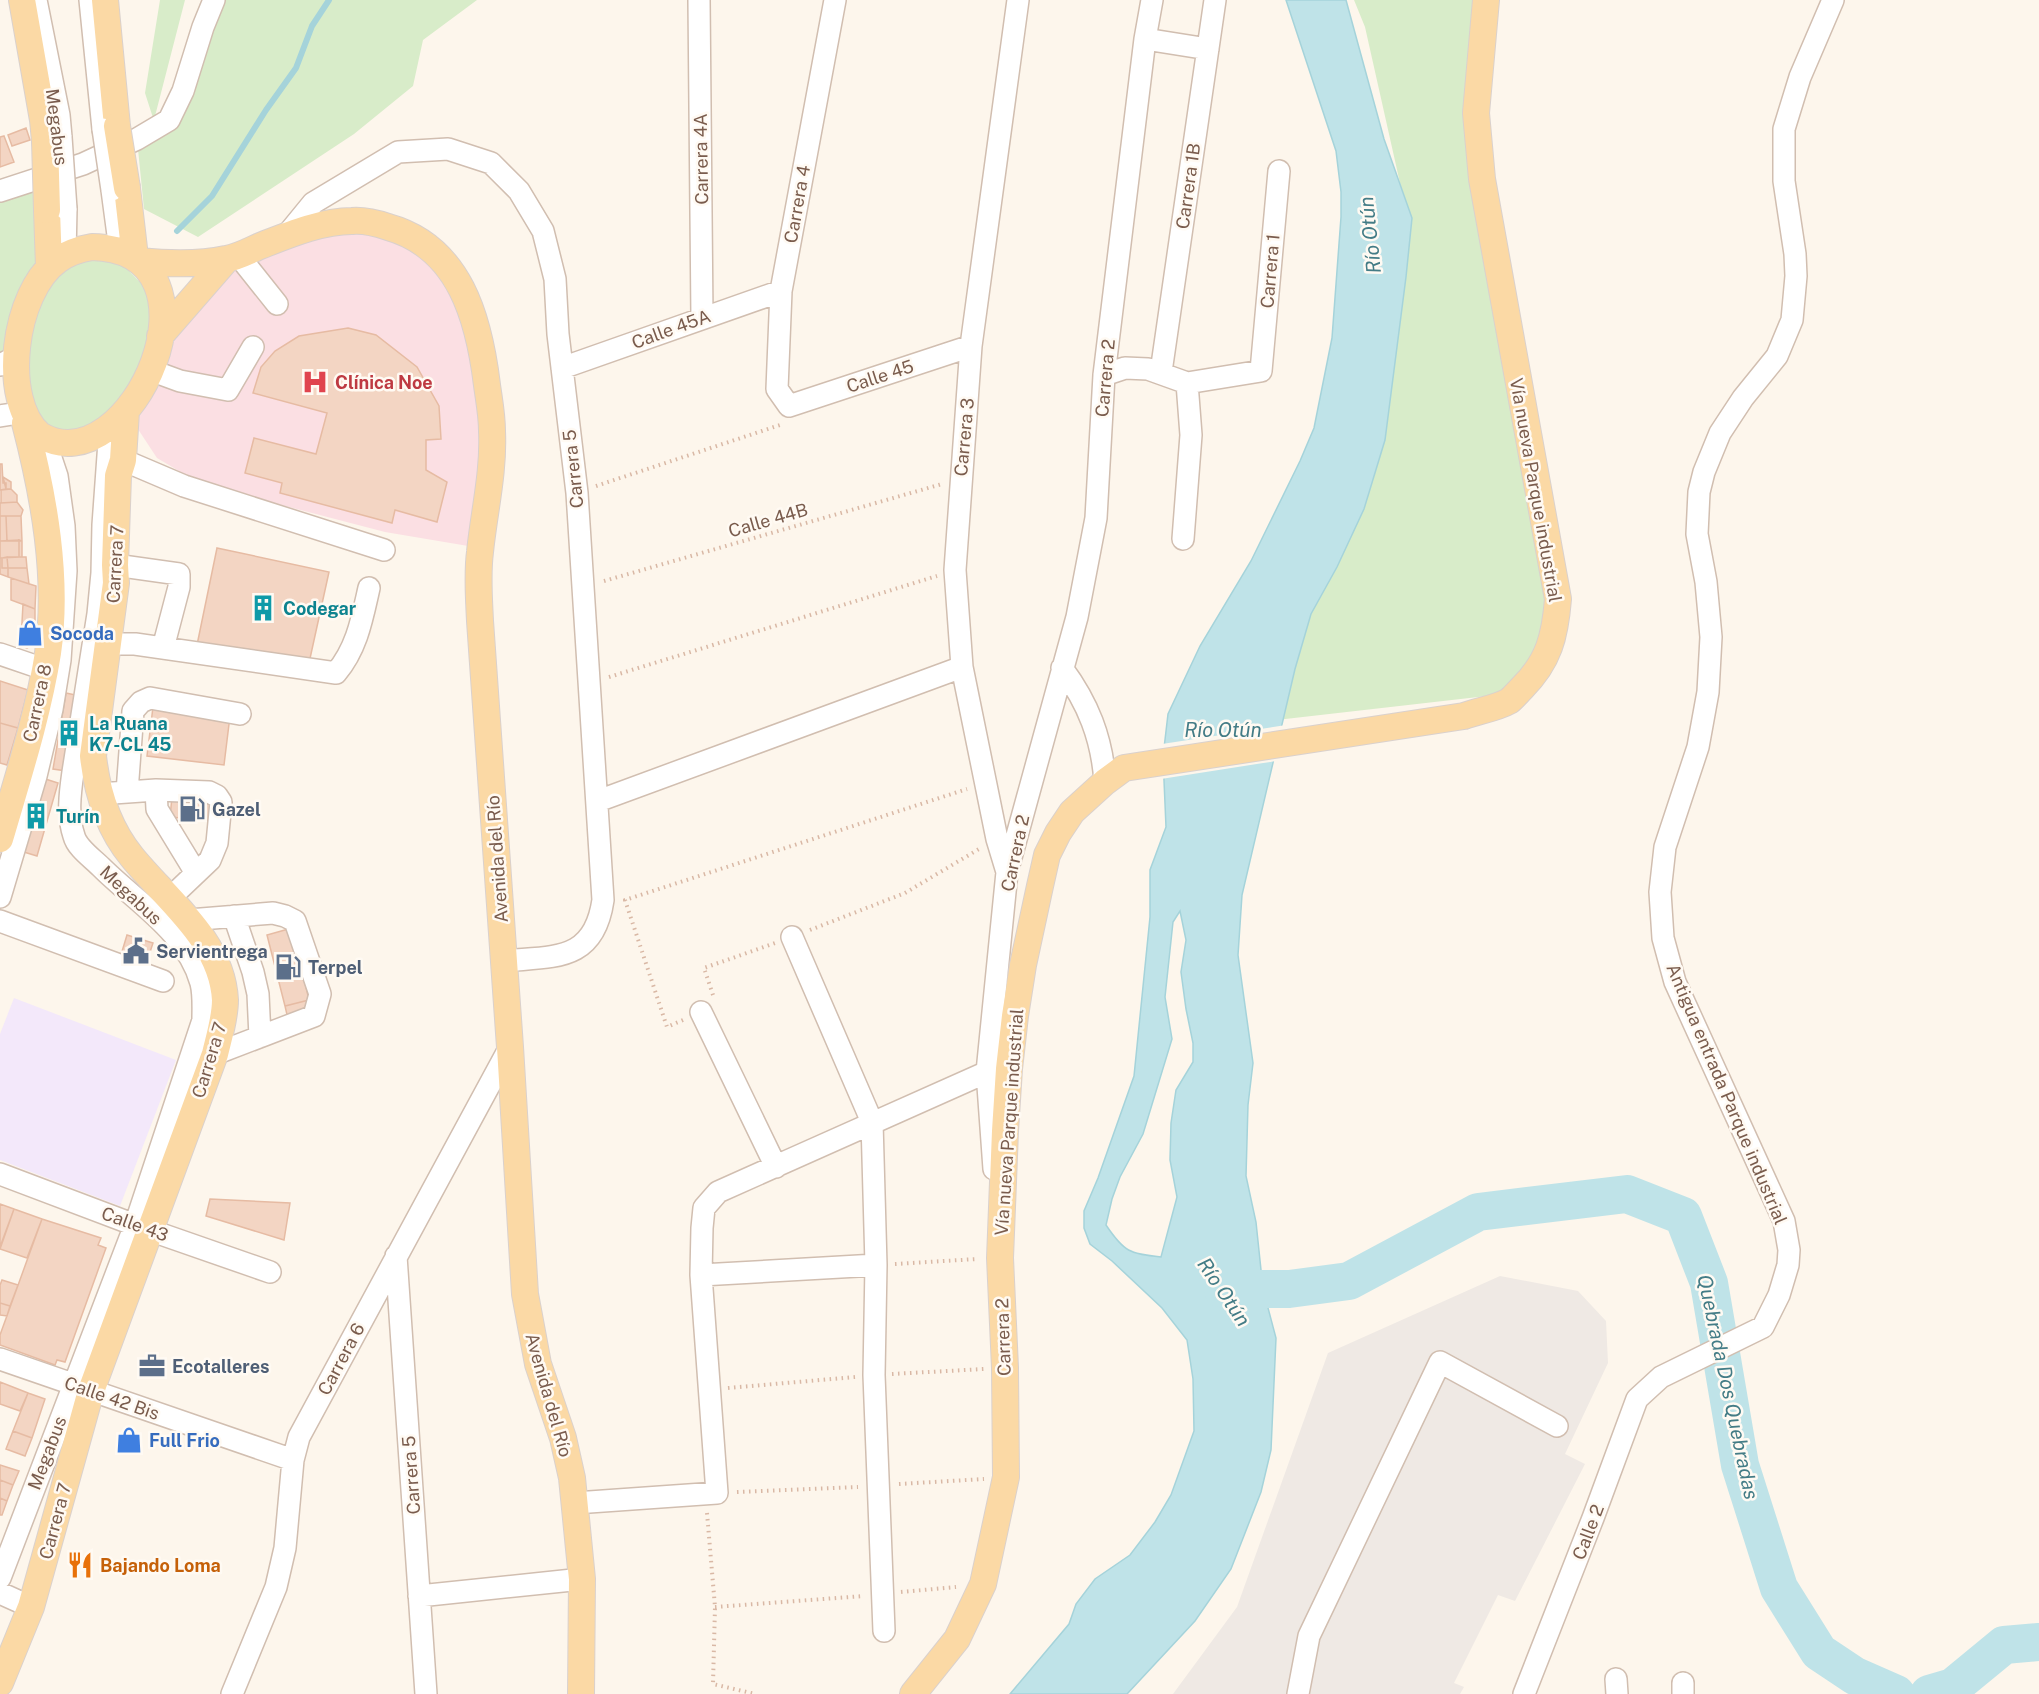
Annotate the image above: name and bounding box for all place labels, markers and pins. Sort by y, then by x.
hospital icon: Clínica Noe [300,367,330,397]
place label: Clínica Noe [335,372,433,393]
building icon: Codegar [248,593,278,623]
place label: Codegar [283,598,357,619]
shop icon: Socoda [15,618,45,648]
place label: Socoda [50,623,114,644]
place label: La Ruana K7-CL 45 [89,713,171,755]
building icon: La Ruana K7-CL 45 [54,718,84,748]
fuel station icon: Gazel [177,794,207,824]
place label: Gazel [212,799,261,820]
building icon: Turín [21,801,51,831]
place label: Turín [56,806,100,827]
public building icon: Servientrega [121,936,151,966]
place label: Servientrega [156,941,268,962]
fuel station icon: Terpel [273,952,303,982]
place label: Terpel [308,957,363,978]
office icon: Ecotalleres [137,1351,167,1381]
place label: Ecotalleres [172,1356,270,1377]
shop icon: Full Frio [114,1425,144,1455]
place label: Full Frio [149,1430,220,1451]
restaurant icon: Bajando Loma [65,1550,95,1580]
place label: Bajando Loma [100,1555,221,1576]

